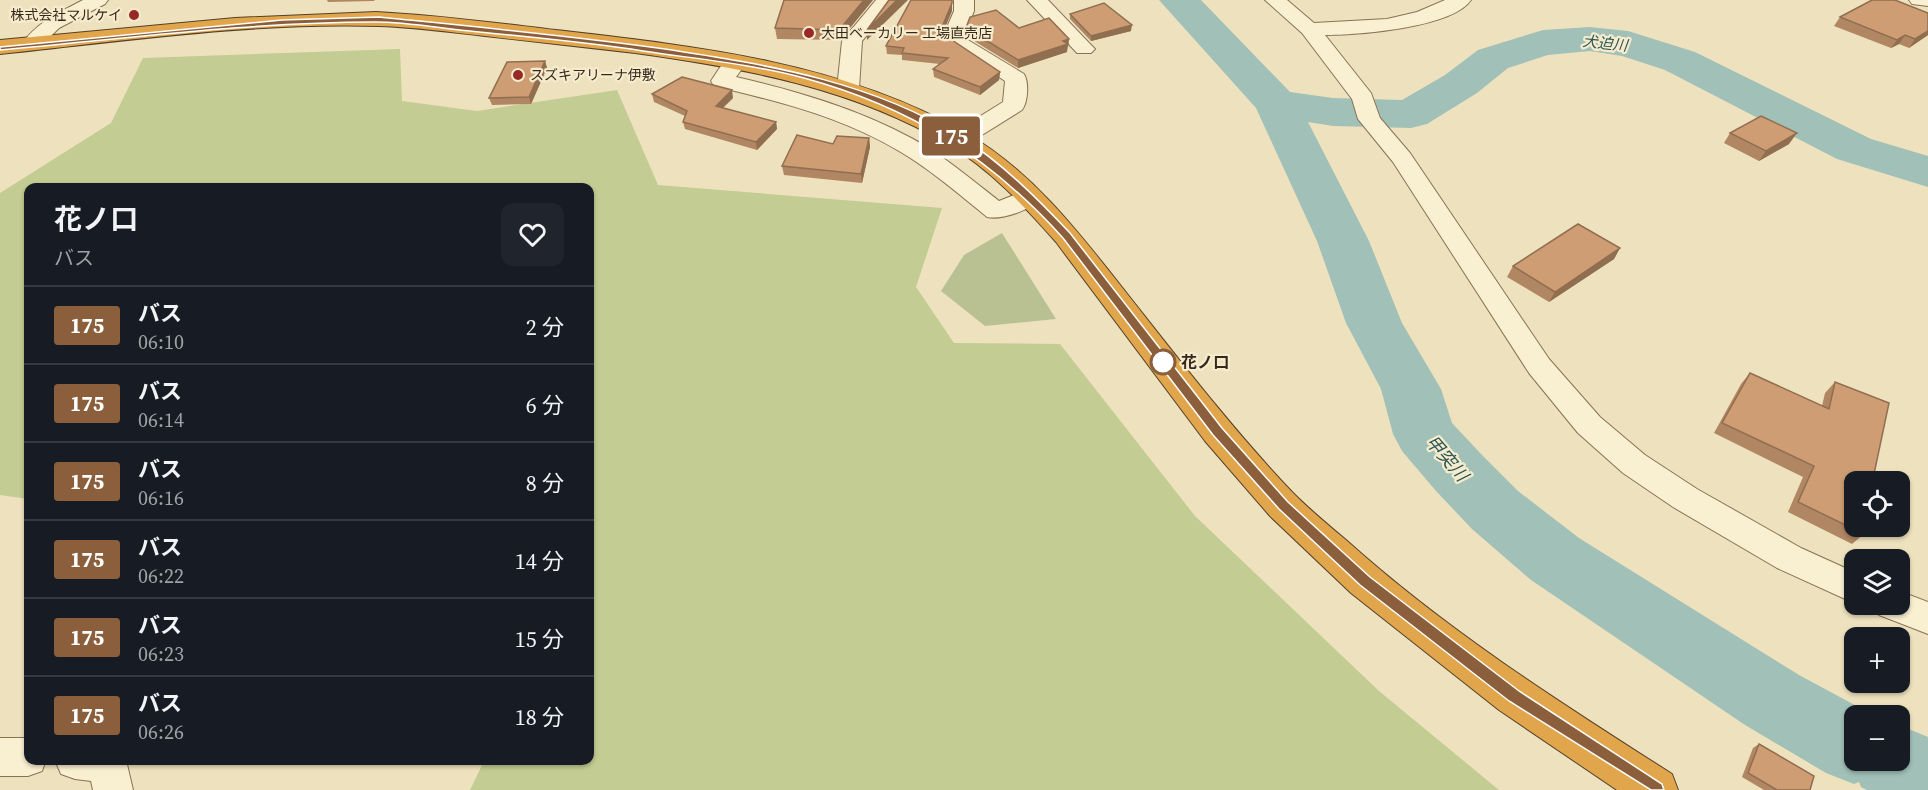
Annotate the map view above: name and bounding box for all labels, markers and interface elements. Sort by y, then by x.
place label: 株式会社マルケイ [10,5,122,25]
marker: 株式会社マルケイ [127,8,141,22]
place label: 大田ベーカリー 工場直売店 [821,23,992,43]
marker: 大田ベーカリー 工場直売店 [802,26,816,40]
water label: 犬迫川 [1582,30,1630,56]
place label: スズキアリーナ伊敷 [530,65,656,85]
marker: スズキアリーナ伊敷 [511,68,525,82]
line badge: 175 [916,116,986,156]
text: 175 [934,122,968,151]
text: 花ノ口 [54,200,138,238]
button: heart [501,203,564,266]
text: バス [54,244,94,272]
text: バス [138,298,182,328]
text: 175 [70,311,104,340]
text: 2 分 [526,312,564,342]
text: 06:10 [138,328,184,356]
marker: 花ノ口 [1150,349,1176,375]
place label: 花ノ口 [1181,351,1229,373]
text: バス [138,376,182,406]
text: 175 [70,389,104,418]
text: 6 分 [526,390,564,420]
text: 06:14 [138,406,184,434]
water label: 甲突川 [1420,429,1475,488]
text: バス [138,454,182,484]
text: 175 [70,467,104,496]
text: 8 分 [526,468,564,498]
map controls [1844,471,1910,771]
button: locate [1844,471,1910,537]
text: 06:16 [138,484,184,512]
text: バス [138,532,182,562]
text: 175 [70,545,104,574]
text: 14 分 [515,546,564,576]
button: layers [1844,549,1910,615]
text: 06:22 [138,562,184,590]
text: バス [138,610,182,640]
text: 175 [70,623,104,652]
text: 15 分 [515,624,564,654]
button: + [1844,627,1910,693]
text: 06:23 [138,640,184,668]
text: バス [138,688,182,718]
text: 175 [70,701,104,730]
text: 18 分 [515,702,564,732]
button: − [1844,705,1910,771]
text: 06:26 [138,718,184,746]

